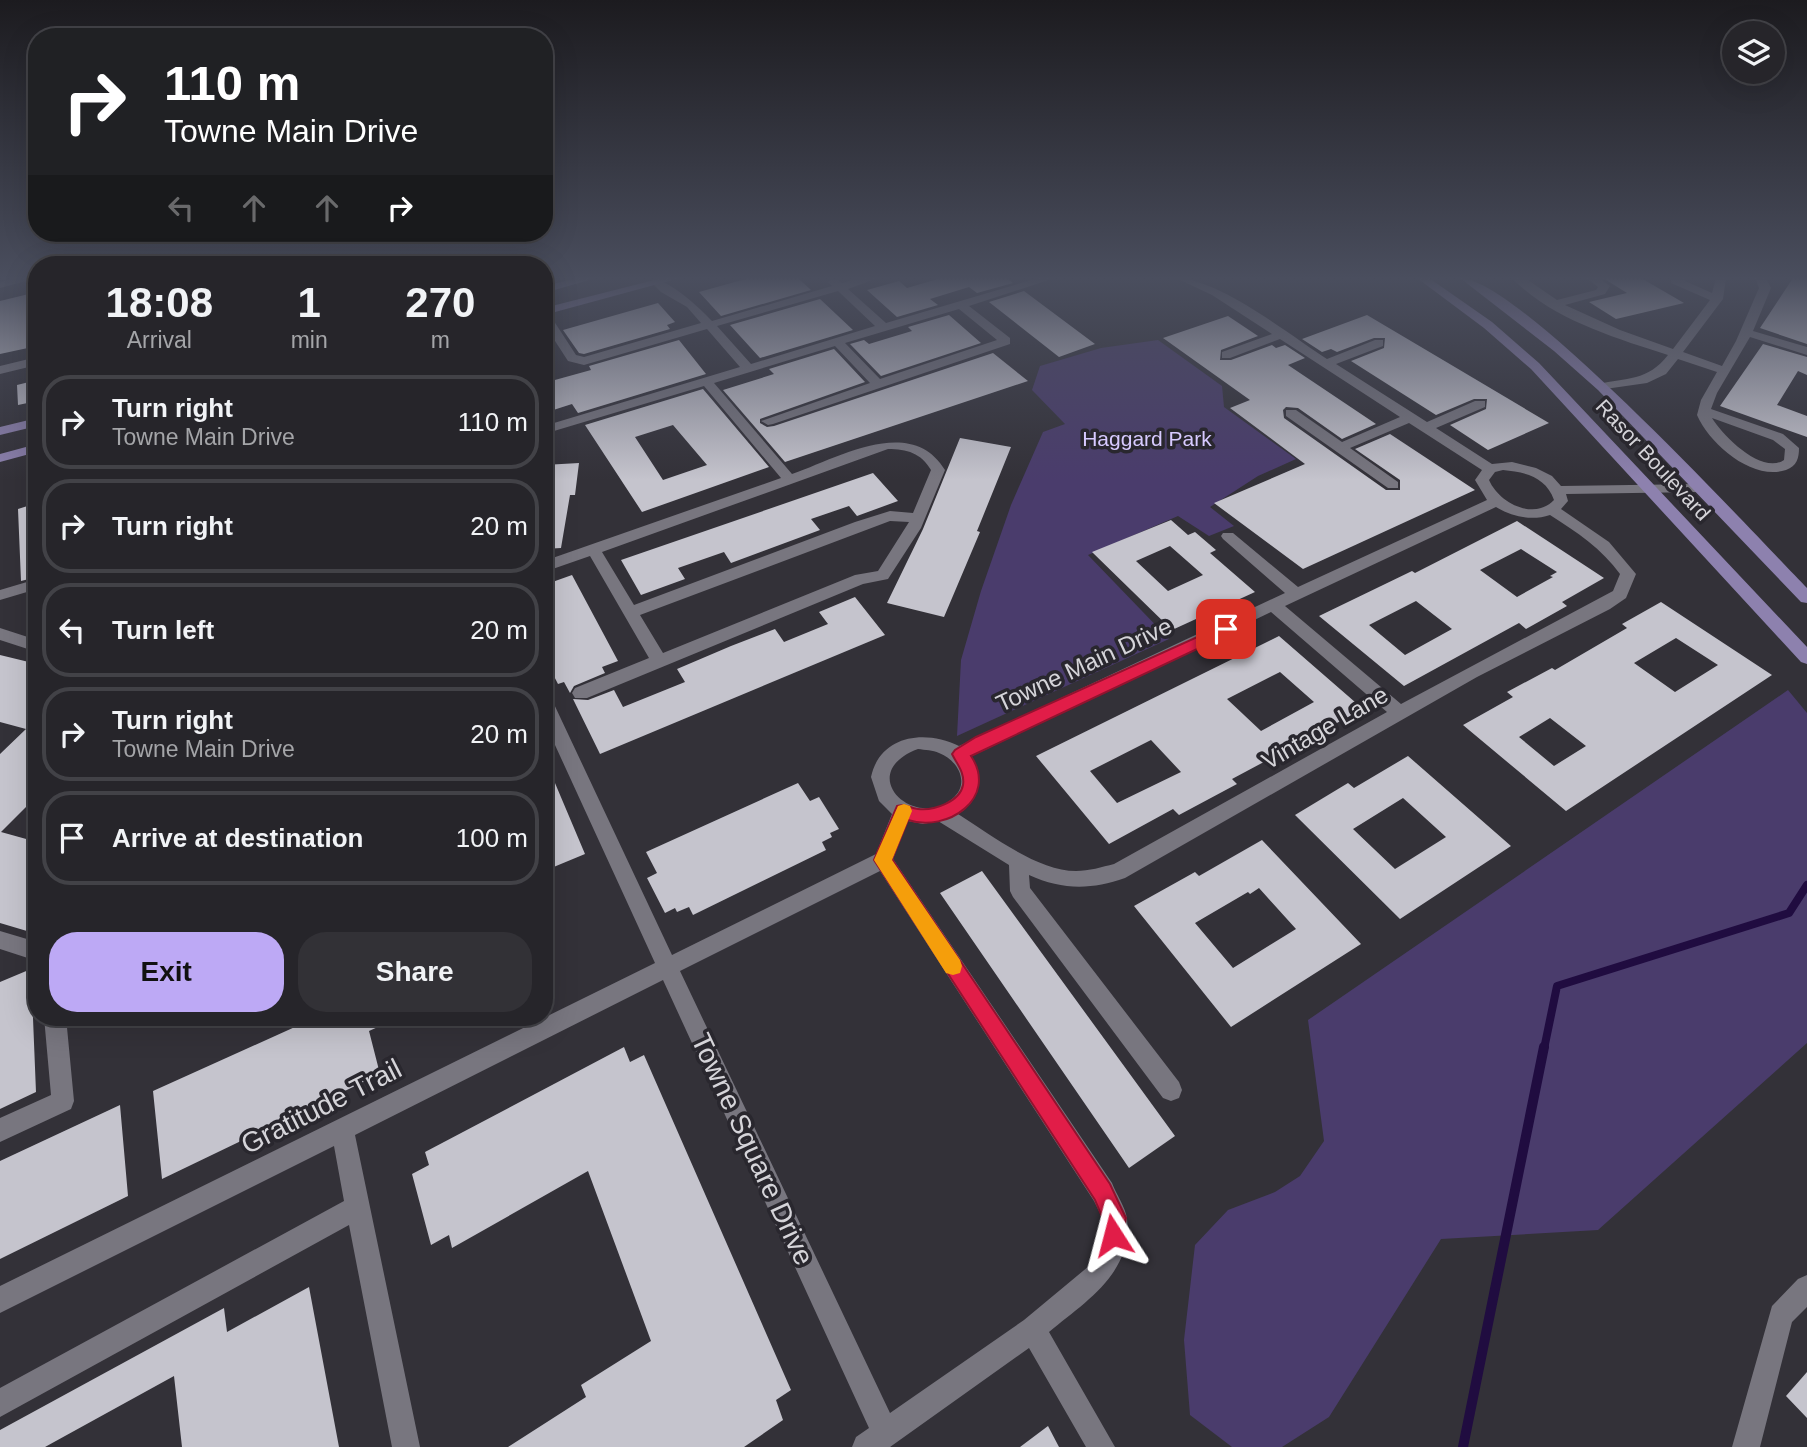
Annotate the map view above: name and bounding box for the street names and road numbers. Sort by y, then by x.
street label: Rasor Boulevard [1592,395,1715,525]
street label: Towne Main Drive [992,612,1176,717]
street label: Vintage Lane [1257,681,1393,775]
street label: Towne Square Drive [685,1028,820,1270]
street label: Gratitude Trail [236,1053,407,1160]

